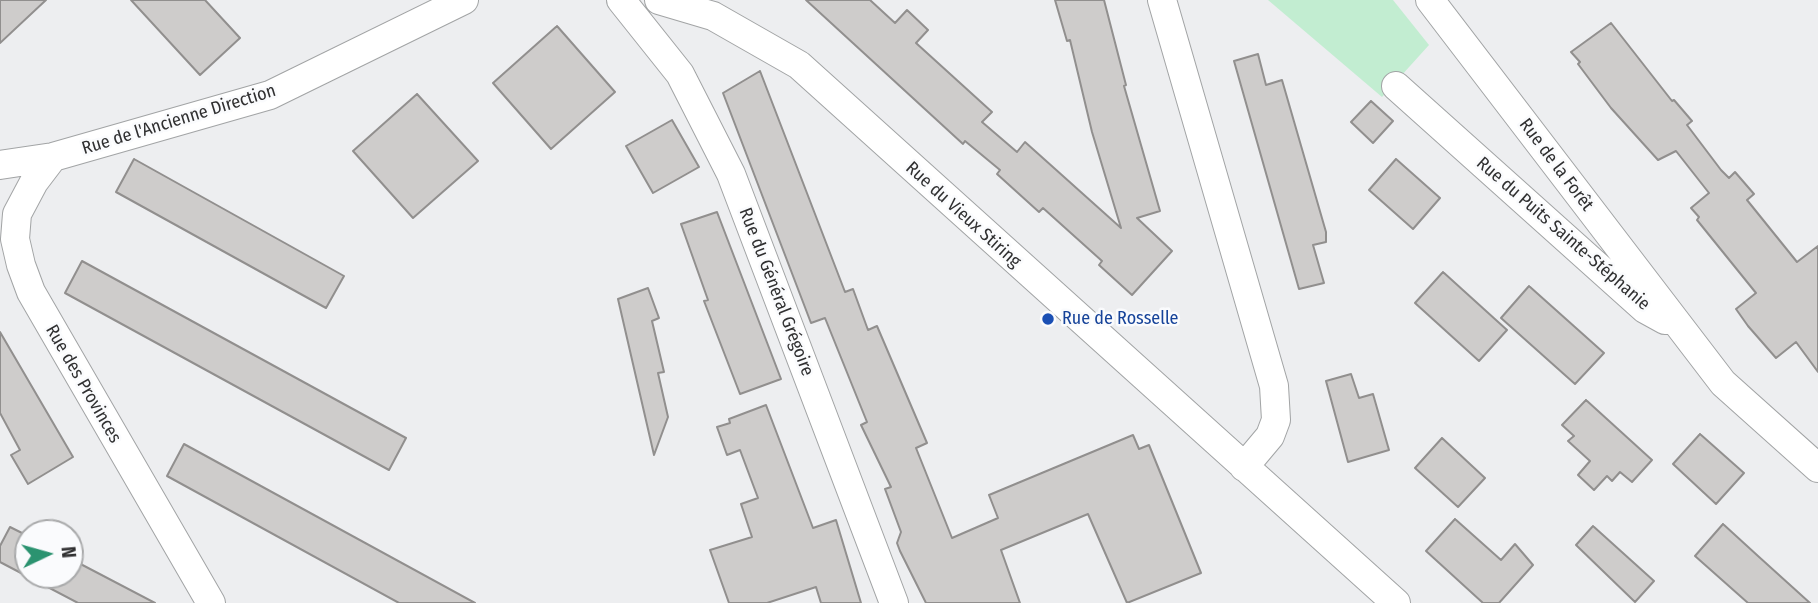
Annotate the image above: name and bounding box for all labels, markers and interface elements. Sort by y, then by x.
street label: Rue de l'Ancienne Direction [79,80,279,160]
street label: Rue de la Forêt [1514,115,1598,215]
street label: Rue du Puits Sainte-Stéphanie [1472,153,1654,315]
street label: Rue du Vieux Stiring [901,158,1025,272]
street label: Rue du Général Grégoire [734,205,818,379]
place label: Rue de Rosselle [1062,308,1179,330]
marker: Rue de Rosselle [1040,311,1056,327]
street label: Rue des Provinces [40,321,126,447]
north arrow [14,519,84,589]
text: N [56,546,80,559]

